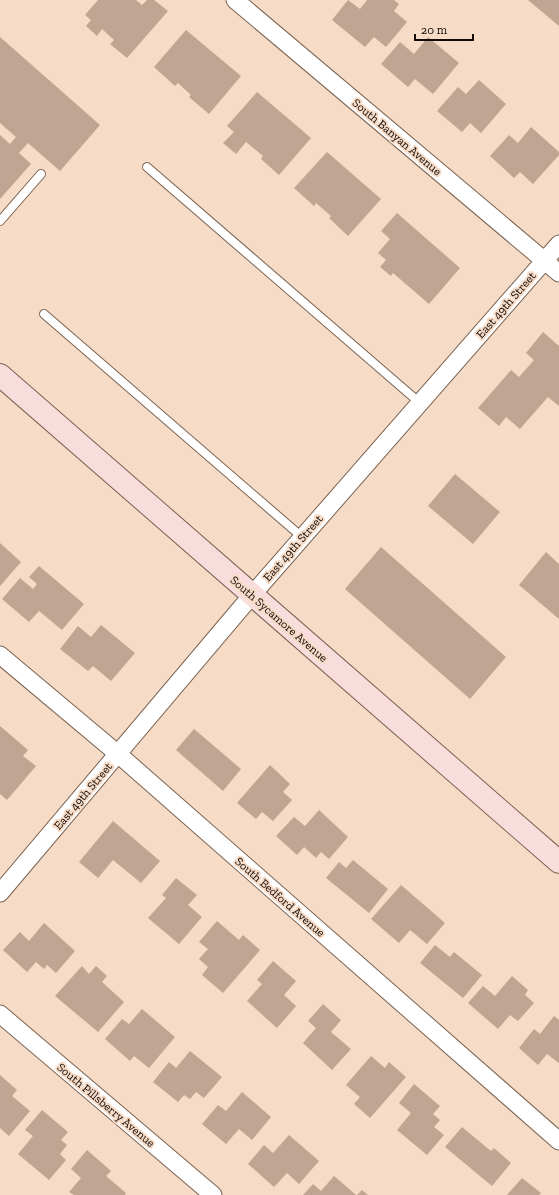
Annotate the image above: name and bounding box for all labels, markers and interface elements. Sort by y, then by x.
scale bar [415,16,473,42]
text: 20 m [421,23,448,37]
street label: South Banyan Avenue [350,96,445,179]
street label: East 49th Street [473,268,539,341]
street label: East 49th Street [260,511,326,584]
street label: South Sycamore Avenue [228,573,331,665]
street label: East 49th Street [51,759,116,832]
street label: South Bedford Avenue [232,854,328,940]
street label: South Pillsberry Avenue [54,1060,158,1150]

